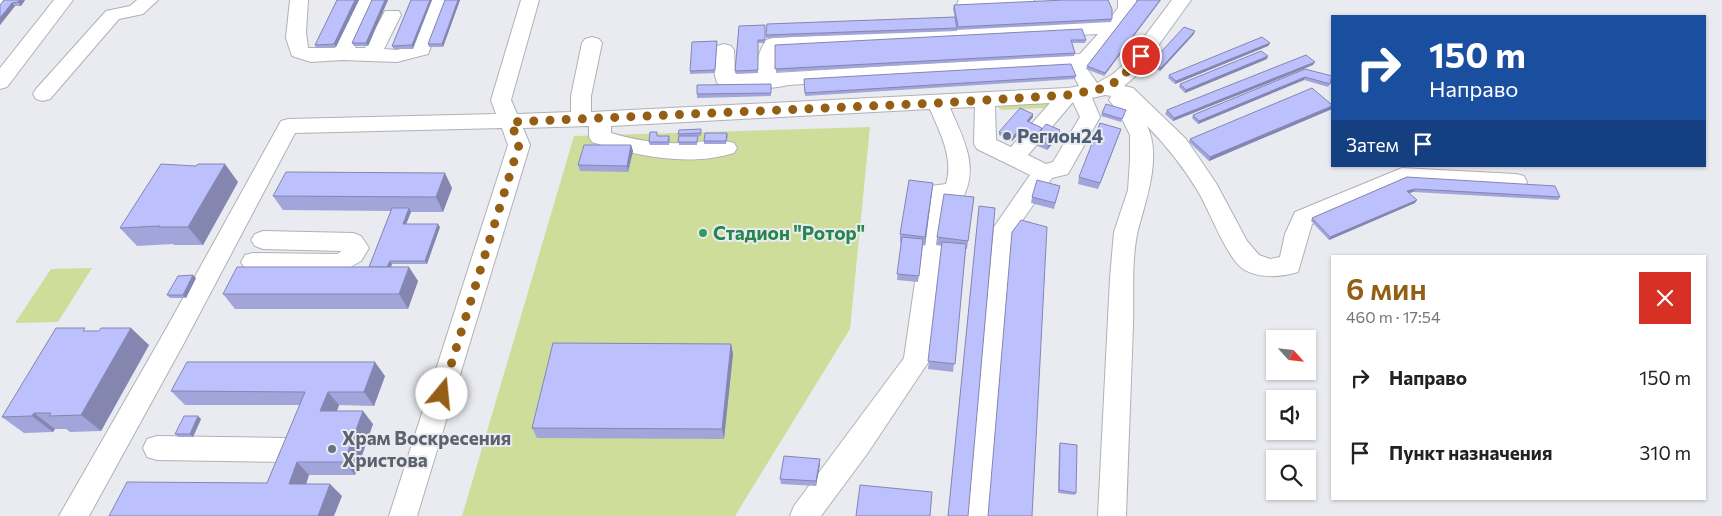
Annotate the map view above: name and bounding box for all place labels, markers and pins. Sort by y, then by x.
pin [1120,35,1162,77]
place label: Регион24 [1017,124,1103,147]
marker: Регион24 [1001,130,1013,142]
place label: Стадион "Ротор" [713,221,865,244]
marker: Стадион "Ротор" [697,227,709,239]
place label: Храм Воскресения Христова [342,426,511,471]
marker: Храм Воскресения Христова [326,443,338,455]

